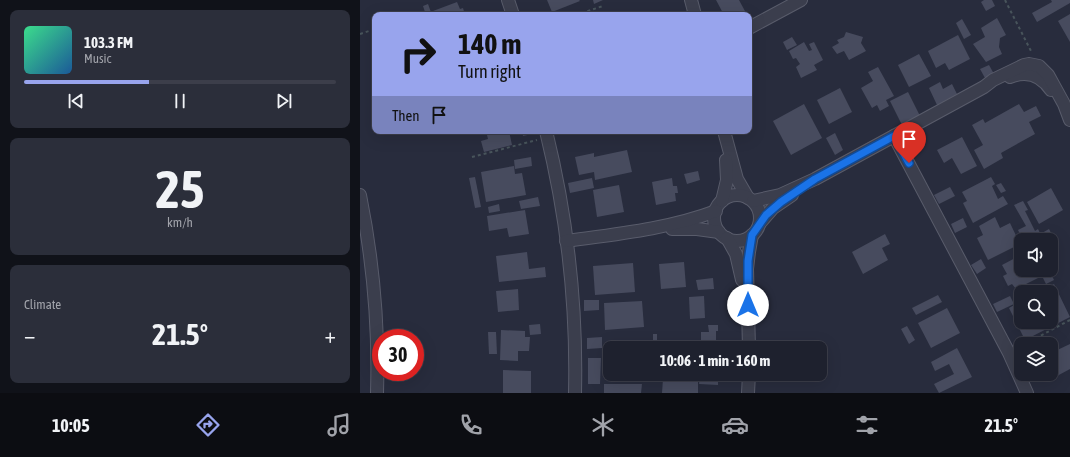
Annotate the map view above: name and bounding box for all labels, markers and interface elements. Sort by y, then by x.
icon: right [392,28,444,80]
text: 140 m [458,28,521,60]
text: 103.3 FM [84,34,133,51]
text: Music [84,51,111,66]
text: Turn right [458,61,521,82]
icon: previous [65,90,87,112]
icon: pause [169,90,191,112]
icon: next [273,90,295,112]
icon: arrive [428,104,450,126]
text: Then [392,107,420,124]
pin [892,122,926,163]
icon: arrive [898,128,920,150]
text: 25 [156,159,204,219]
text: km/h [167,215,193,230]
map controls [1014,233,1058,381]
button: sound [1014,233,1058,277]
position arrow [727,284,769,326]
button: search [1014,285,1058,329]
text: Climate [24,297,61,312]
text: 21.5° [152,317,208,351]
text: − [24,322,35,348]
text: + [325,322,336,348]
speed limit sign: 30 [372,329,424,381]
button: layers [1014,337,1058,381]
text: 10:06 · 1 min · 160 m [660,352,770,369]
icon: directions [194,411,222,439]
icon: music [325,411,353,439]
icon: phone [457,411,485,439]
icon: climate [589,411,617,439]
icon: car [721,411,749,439]
icon: filters [853,411,881,439]
text: 10:05 [52,415,90,436]
text: 21.5° [984,415,1018,436]

